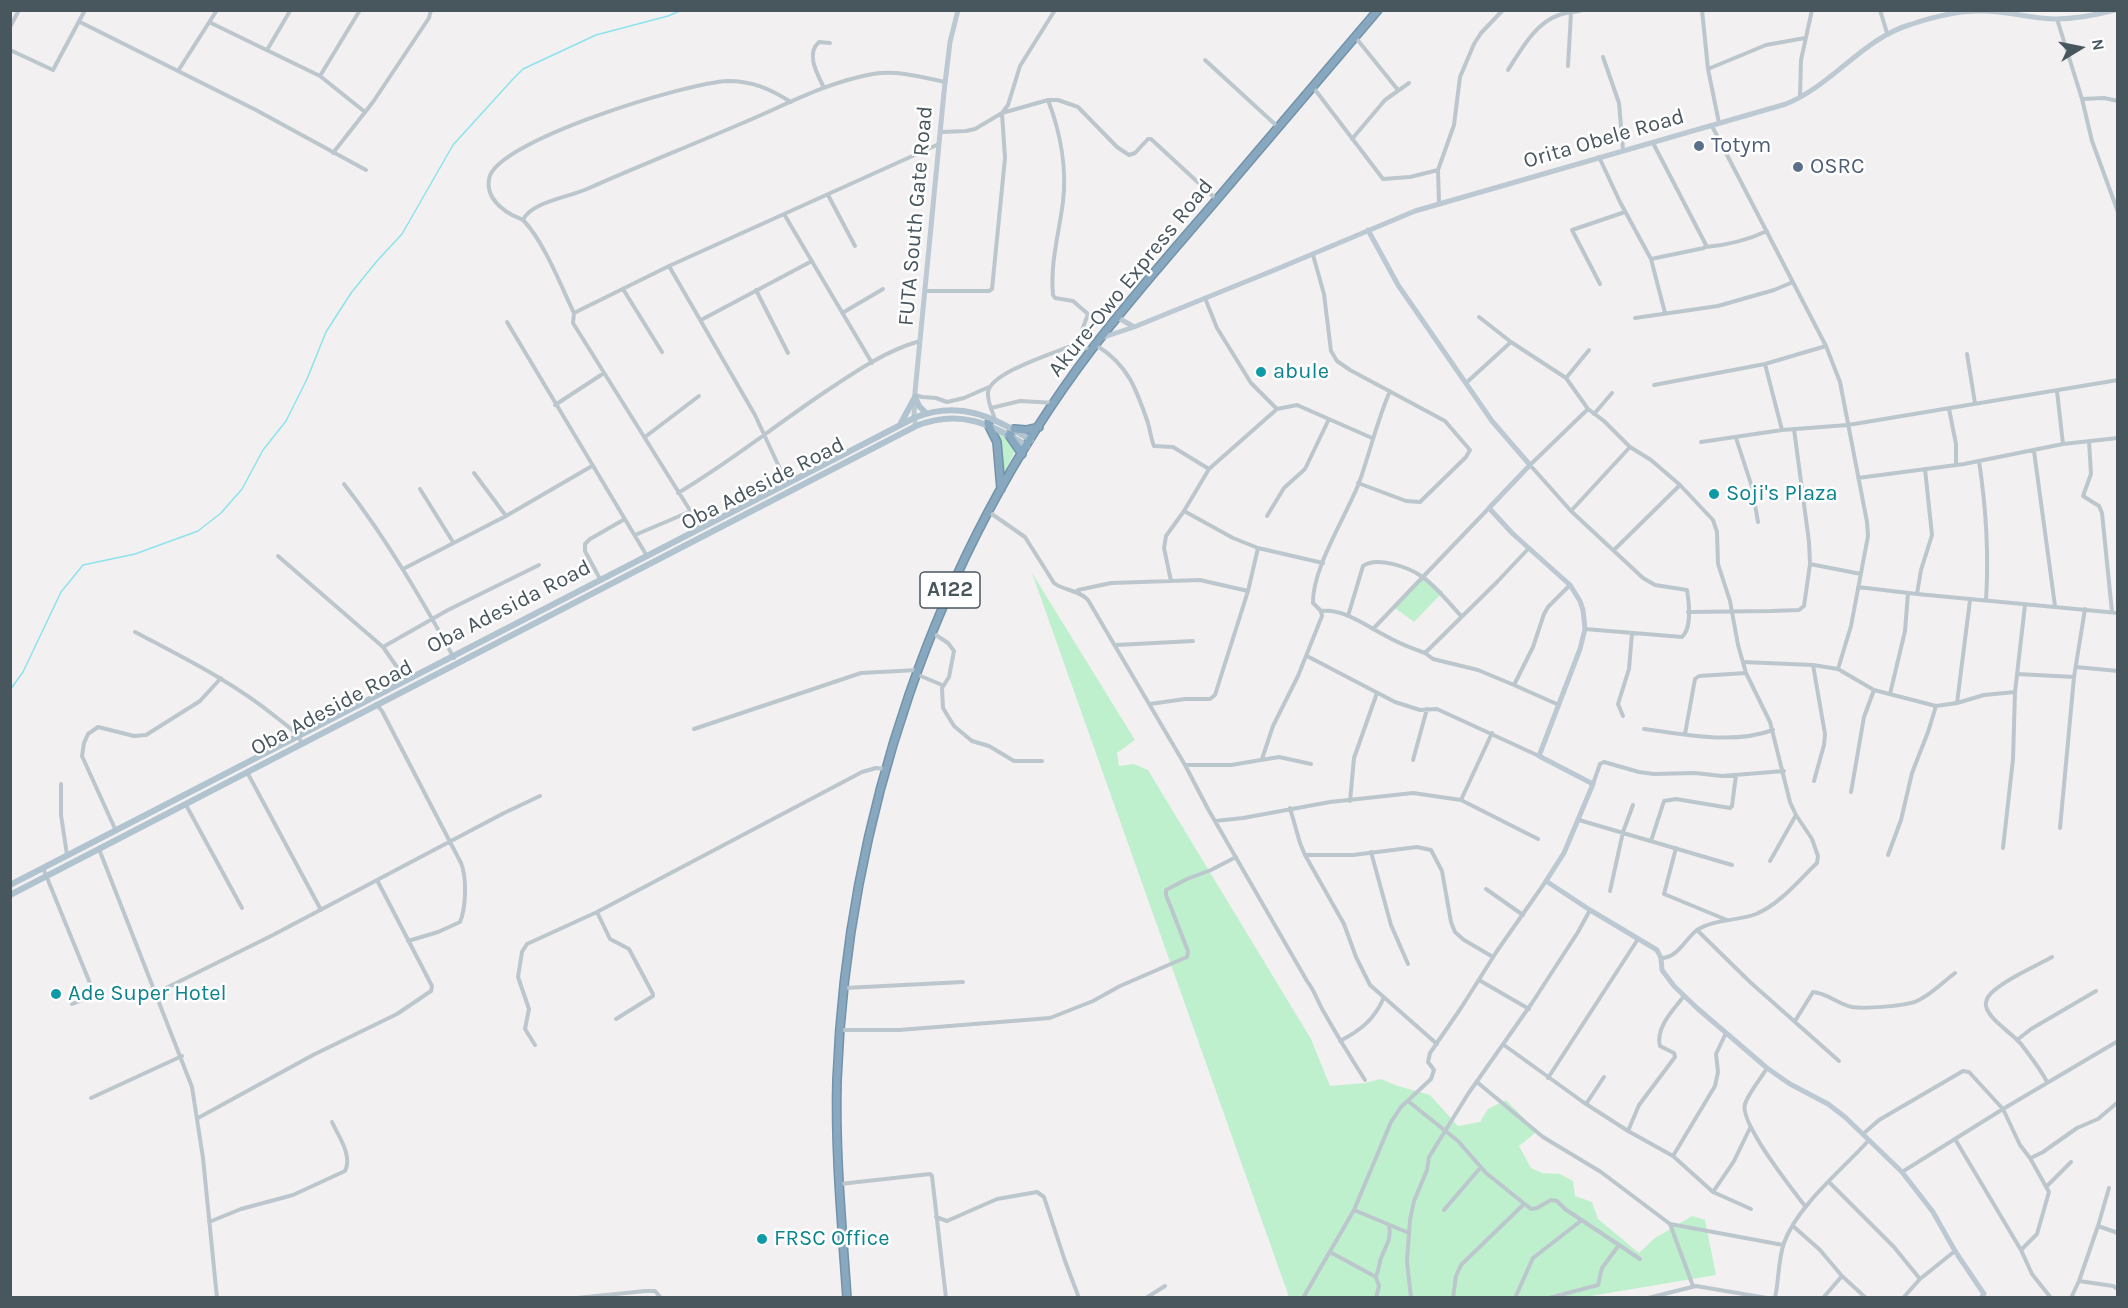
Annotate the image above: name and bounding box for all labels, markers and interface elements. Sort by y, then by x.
north arrow [2050,18,2110,78]
text: N [2088,37,2109,52]
street label: Orita Obele Road [1520,103,1688,175]
street label: FUTA South Gate Road [893,105,939,327]
place label: Totym [1711,133,1771,159]
marker: Totym [1692,139,1706,153]
place label: OSRC [1810,154,1864,180]
marker: OSRC [1791,160,1805,174]
street label: Akure-Owo Express Road [1043,174,1219,382]
place label: abule [1273,359,1329,385]
marker: abule [1254,365,1268,379]
street label: Oba Adeside Road [677,431,849,537]
place label: Soji's Plaza [1726,481,1838,507]
marker: Soji's Plaza [1707,487,1721,501]
street label: Oba Adesida Road [423,554,595,660]
road number: A122 [920,572,980,608]
street label: Oba Adeside Road [246,654,418,762]
place label: Ade Super Hotel [68,981,227,1007]
marker: Ade Super Hotel [49,987,63,1001]
place label: FRSC Office [774,1226,889,1252]
marker: FRSC Office [755,1232,769,1246]

